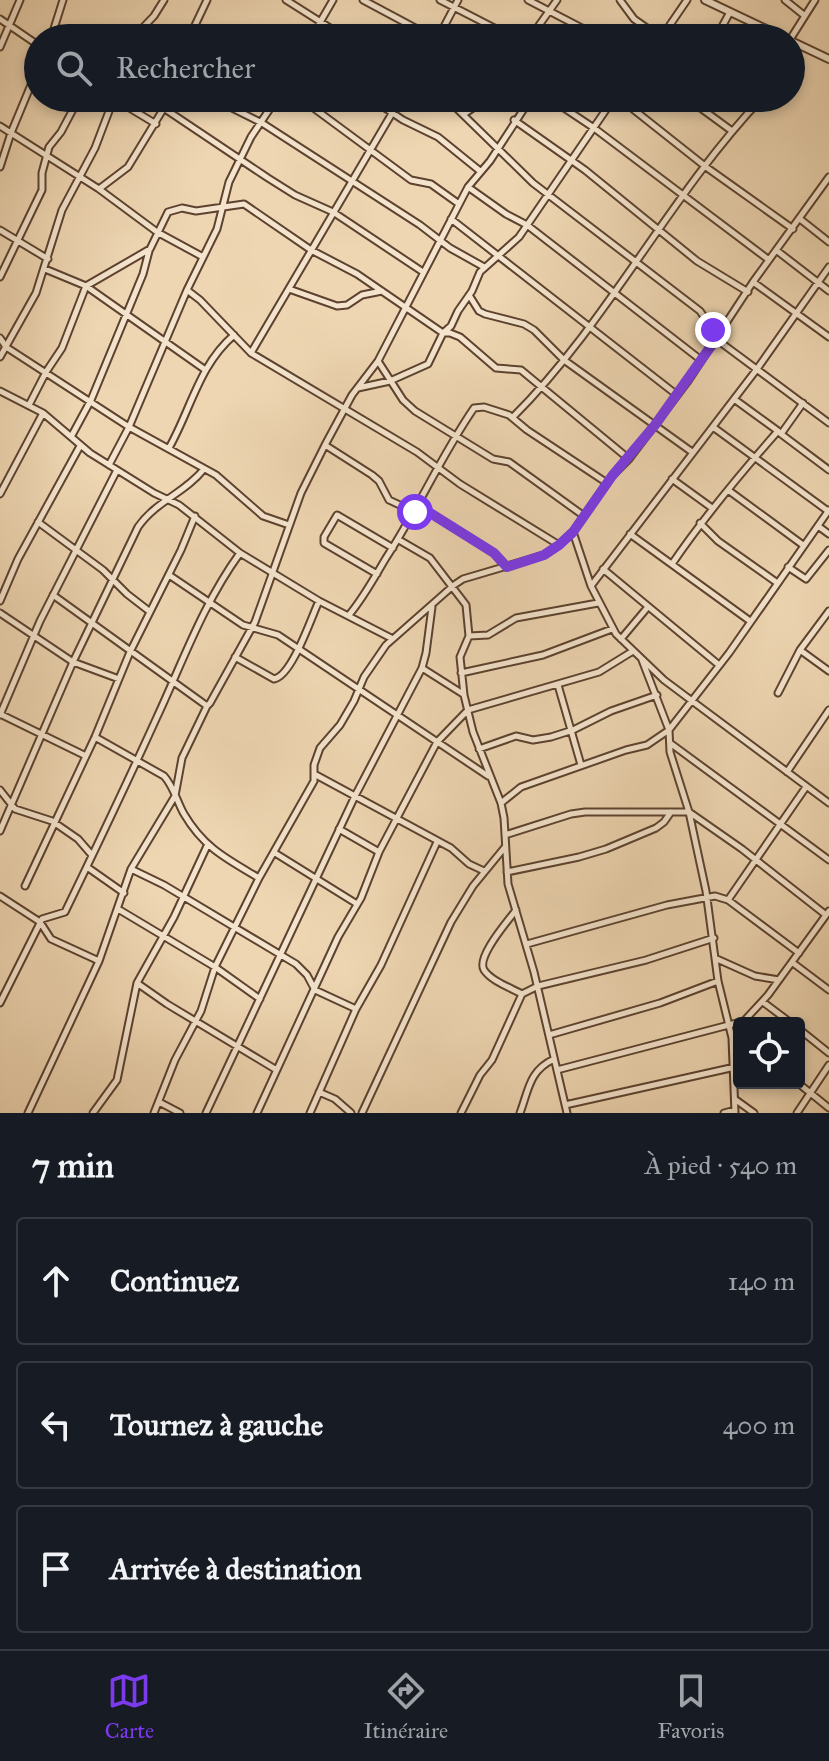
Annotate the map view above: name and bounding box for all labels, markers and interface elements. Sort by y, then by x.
search box [24,24,805,112]
icon: search [52,46,96,90]
text: Rechercher [116,50,255,86]
route end [695,312,731,348]
route start [397,494,433,530]
map controls [733,1017,805,1089]
button: locate [733,1017,805,1089]
text: 7 min [32,1145,114,1186]
text: À pied · 540 m [645,1149,797,1181]
icon: ahead [34,1259,78,1303]
text: Continuez [110,1263,239,1299]
text: 140 m [728,1265,795,1297]
icon: left [34,1403,78,1447]
text: Tournez à gauche [110,1407,323,1443]
text: 400 m [723,1409,795,1441]
icon: arrive [34,1547,78,1591]
text: Arrivée à destination [110,1551,362,1587]
tab: Carte [105,1669,154,1744]
tab: Itinéraire [363,1669,448,1744]
tab: Favoris [657,1669,724,1744]

